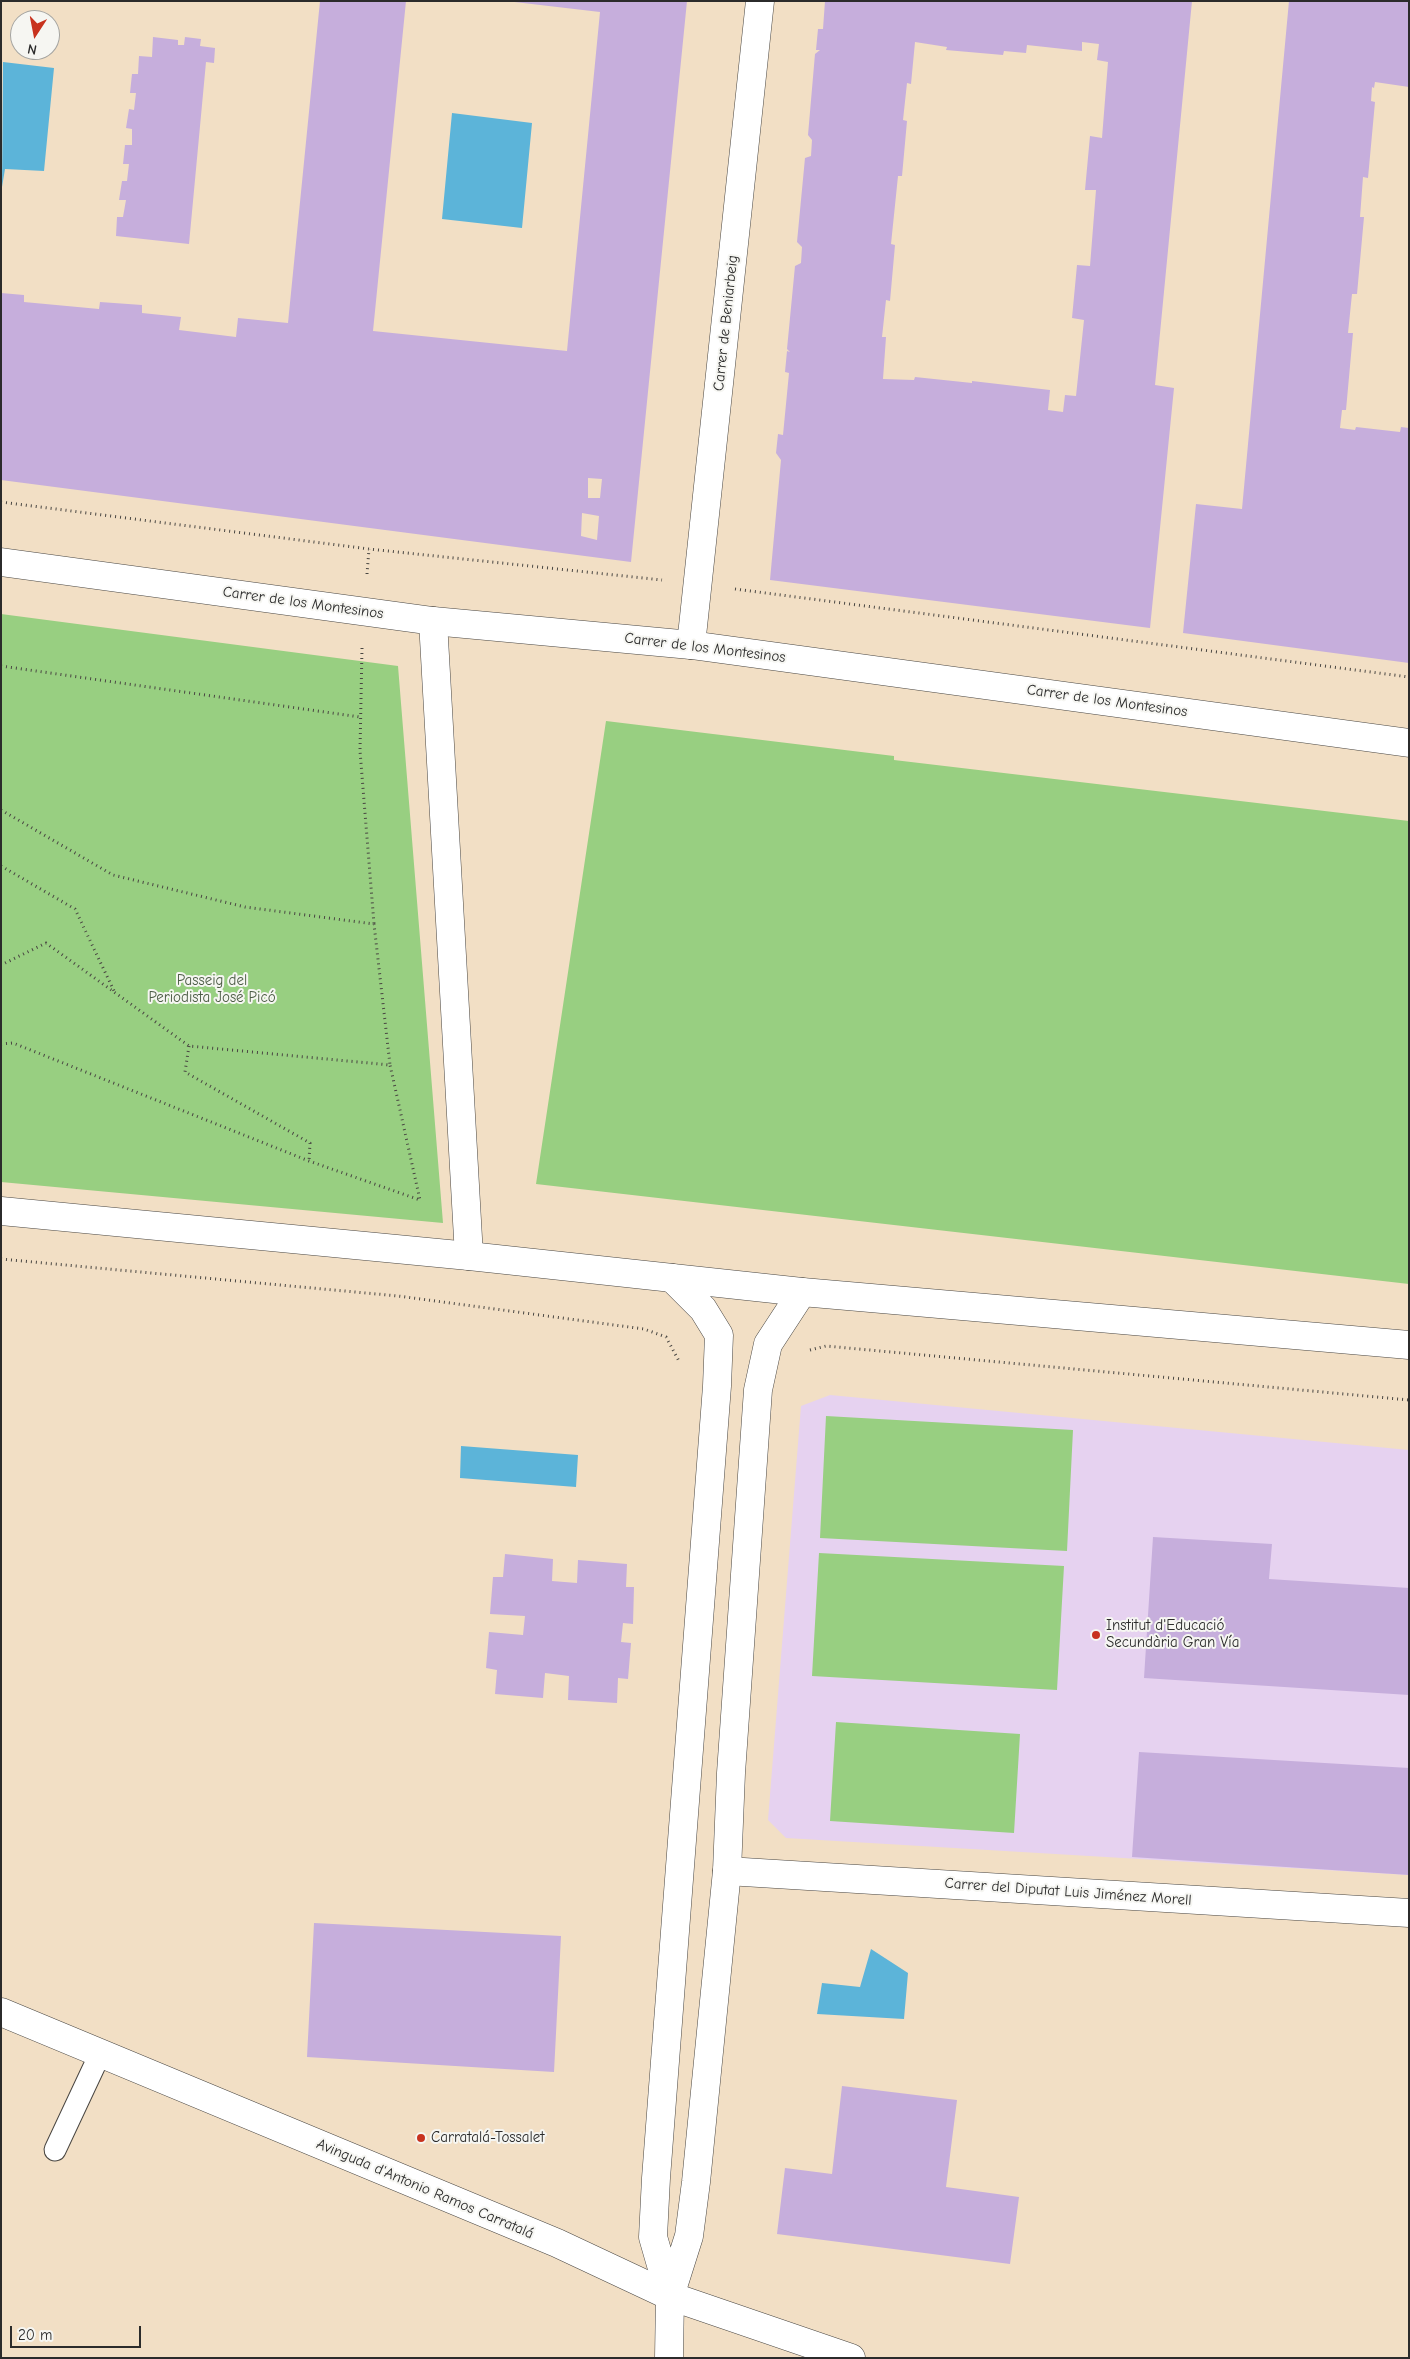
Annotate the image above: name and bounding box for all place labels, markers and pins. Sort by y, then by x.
place label: Institut d'Educació Secundària Gran Vía [1106,1617,1239,1652]
marker: Institut d'Educació Secundària Gran Vía [1090,1629,1102,1641]
place label: Carratalá-Tossalet [431,2129,545,2147]
marker: Carratalá-Tossalet [415,2132,427,2144]

